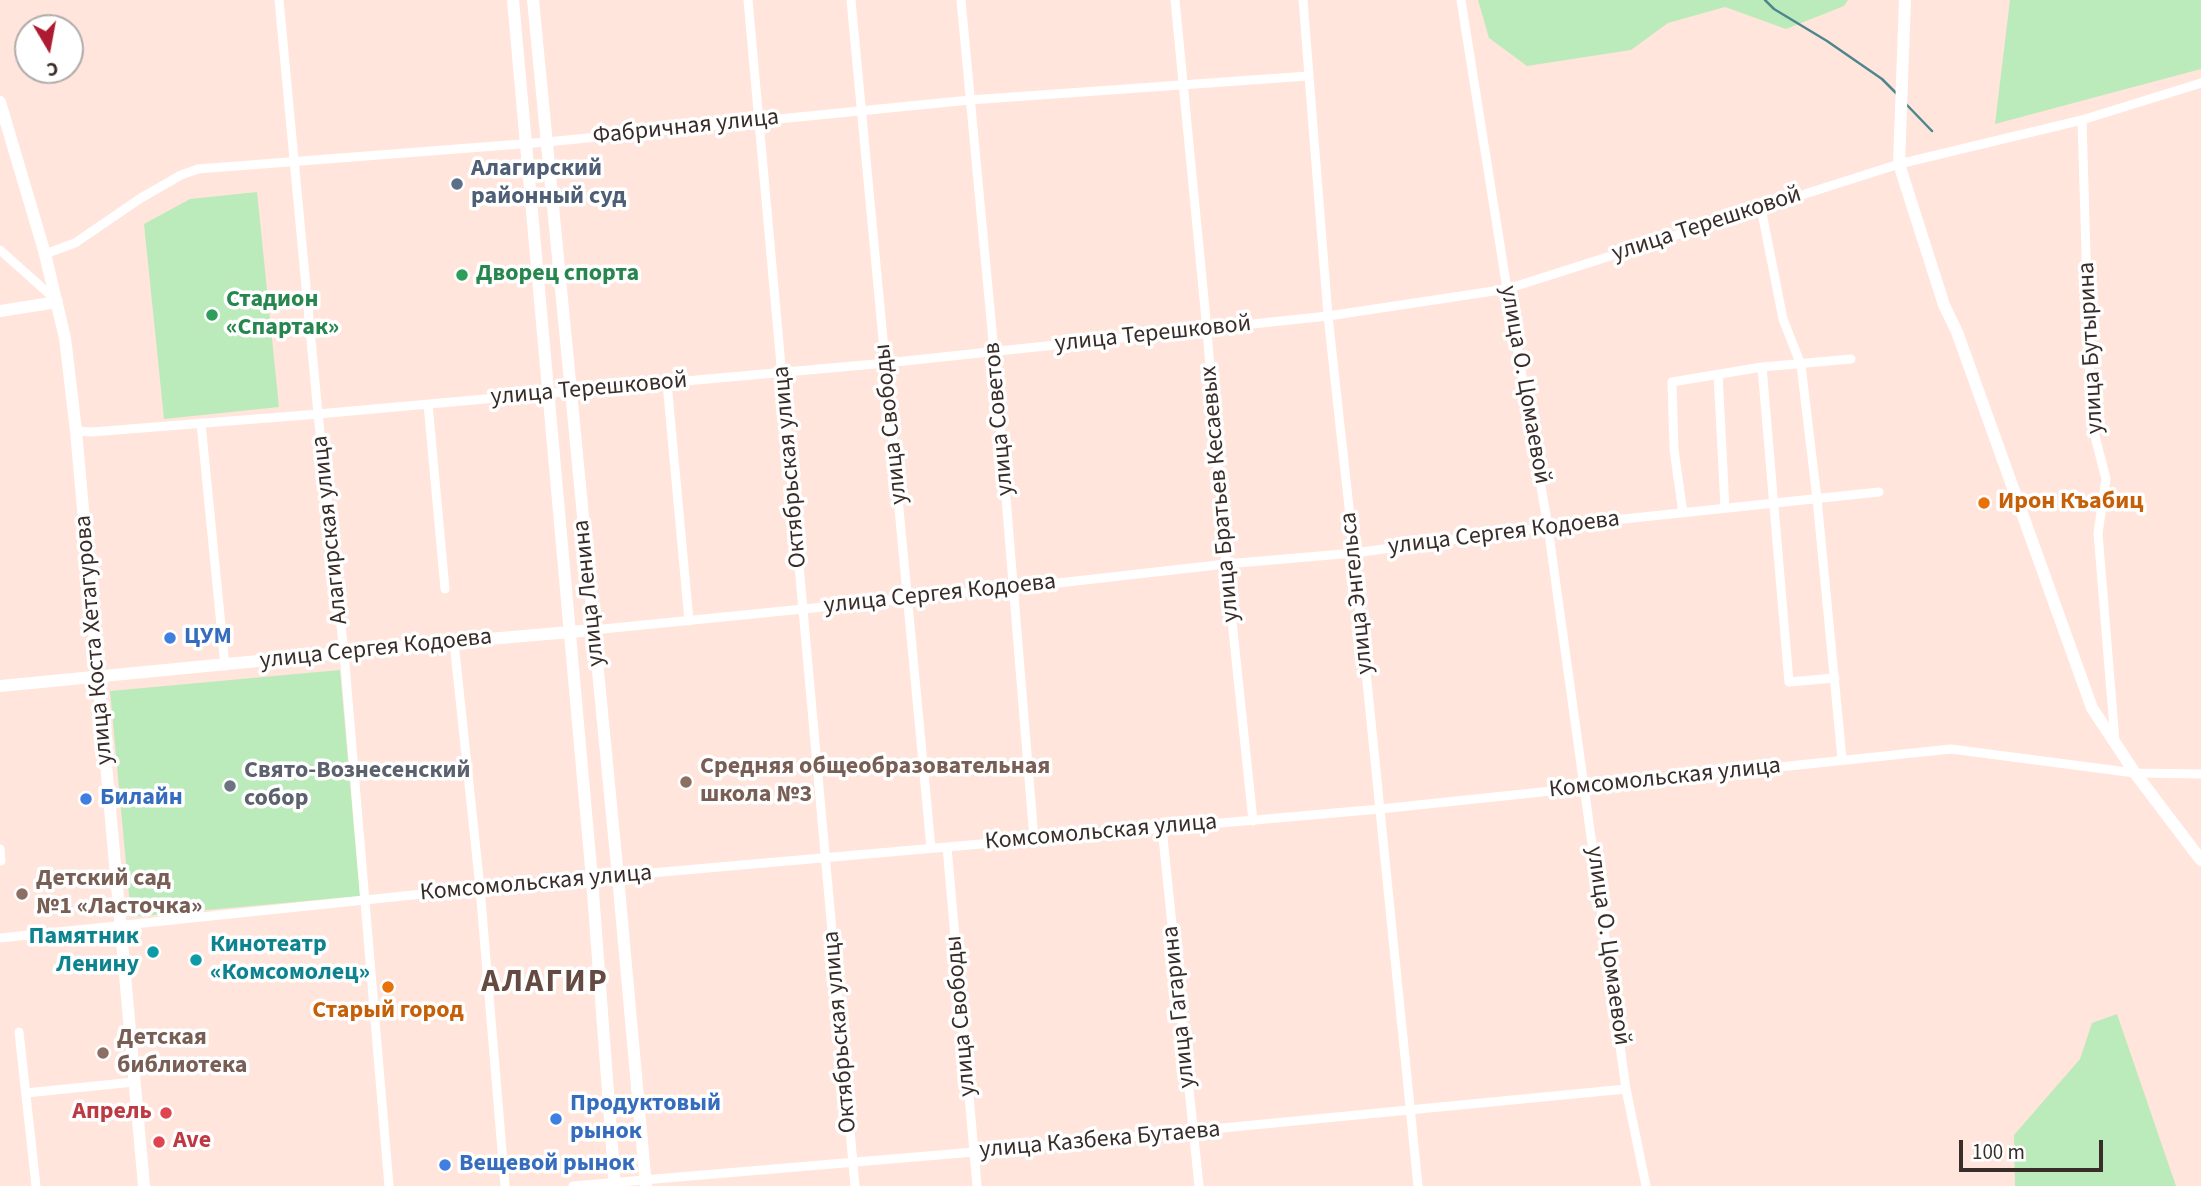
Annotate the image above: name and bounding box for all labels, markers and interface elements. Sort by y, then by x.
north arrow [14,14,84,84]
text: С [45,54,60,82]
street label: Фабричная улица [591,104,781,152]
place label: Алагирский районный суд [471,156,626,212]
marker: Алагирский районный суд [449,176,465,192]
street label: улица Терешковой [1609,181,1805,269]
place label: Дворец спорта [476,261,639,289]
street label: улица Бутырина [2073,261,2111,435]
marker: Дворец спорта [454,267,470,283]
street label: улица О. Цомаевой [1492,284,1556,486]
place label: Стадион «Спартак» [226,287,339,343]
marker: Стадион «Спартак» [204,307,220,323]
street label: улица Терешковой [1053,310,1253,360]
street label: улица Советов [979,341,1021,497]
street label: улица Свободы [869,342,915,506]
street label: улица Братьев Кесаевых [1195,364,1247,624]
street label: Октябрьская улица [768,365,814,569]
street label: улица Терешковой [489,367,689,413]
street label: Алагирская улица [307,434,355,626]
place label: Ирон Къабиц [1998,489,2143,517]
marker: Ирон Къабиц [1976,495,1992,511]
street label: улица Сергея Кодоева [1387,505,1621,563]
street label: улица Энгельса [1335,510,1381,676]
street label: улица Коста Хетагурова [70,514,120,766]
street label: улица Ленина [568,518,612,668]
street label: улица Сергея Кодоева [823,568,1057,622]
street label: улица Сергея Кодоева [259,623,493,677]
place label: ЦУМ [184,624,232,652]
marker: ЦУМ [162,630,178,646]
street label: Комсомольская улица [1548,753,1782,805]
place label: Средняя общеобразовательная школа №3 [700,754,1050,810]
place label: Свято-Вознесенский собор [244,758,471,814]
marker: Средняя общеобразовательная школа №3 [678,774,694,790]
marker: Свято-Вознесенский собор [222,778,238,794]
place label: Билайн [100,785,183,813]
marker: Билайн [78,791,94,807]
street label: Комсомольская улица [984,809,1218,857]
street label: улица О. Цомаевой [1579,844,1635,1048]
street label: Комсомольская улица [419,860,653,908]
place label: Детский сад №1 «Ласточка» [36,866,203,922]
marker: Детский сад №1 «Ласточка» [14,886,30,902]
place label: Памятник Ленину [29,924,139,980]
street label: улица Гагарина [1157,924,1203,1090]
street label: Октябрьская улица [818,930,864,1134]
place label: Кинотеатр «Комсомолец» [210,932,370,988]
street label: улица Свободы [941,934,983,1098]
marker: Памятник Ленину [145,944,161,960]
marker: Кинотеатр «Комсомолец» [188,952,204,968]
district label: АЛАГИР [482,965,608,1003]
marker: Старый город [380,979,396,995]
place label: Старый город [312,998,464,1026]
place label: Детская библиотека [117,1025,247,1081]
marker: Детская библиотека [95,1045,111,1061]
place label: Продуктовый рынок [570,1091,721,1147]
place label: Апрель [72,1099,152,1127]
marker: Апрель [158,1105,174,1121]
marker: Продуктовый рынок [548,1111,564,1127]
street label: улица Казбека Бутаева [978,1116,1222,1166]
scale bar [1963,1126,2106,1170]
place label: Ave [173,1128,211,1156]
marker: Ave [151,1134,167,1150]
text: 100 m [1972,1137,2025,1167]
place label: Вещевой рынок [459,1151,635,1179]
marker: Вещевой рынок [437,1157,453,1173]

